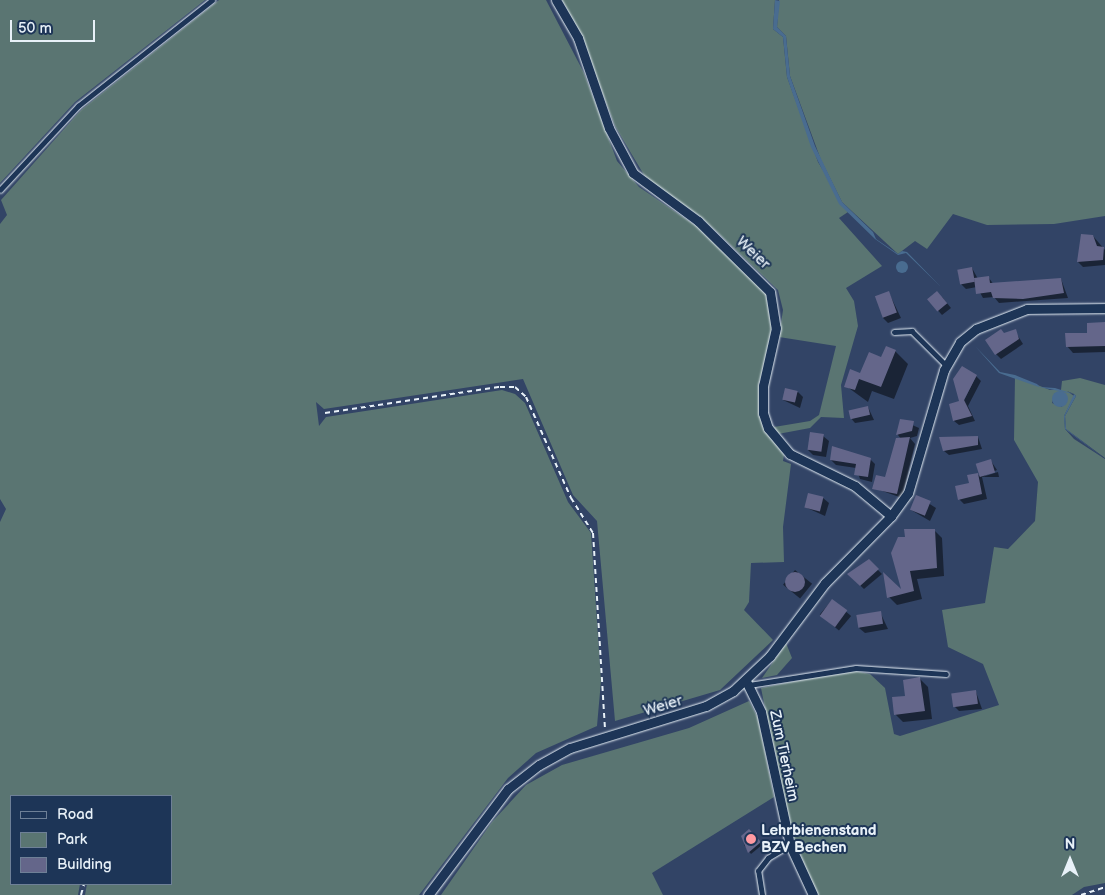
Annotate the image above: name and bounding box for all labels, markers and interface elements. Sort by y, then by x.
scale bar [12,10,98,42]
text: 50 m [18,19,52,38]
street label: Weier [732,233,774,273]
street label: Weier [641,692,685,720]
street label: Zum Tierheim [766,709,802,803]
legend [10,795,172,885]
text: Road [57,805,93,824]
place label: Lehrbienenstand BZV Bechen [761,821,877,856]
text: Park [57,830,87,849]
marker: Lehrbienenstand BZV Bechen [745,833,757,845]
north arrow [1045,835,1095,885]
text: N [1065,836,1075,853]
text: Building [57,855,112,874]

